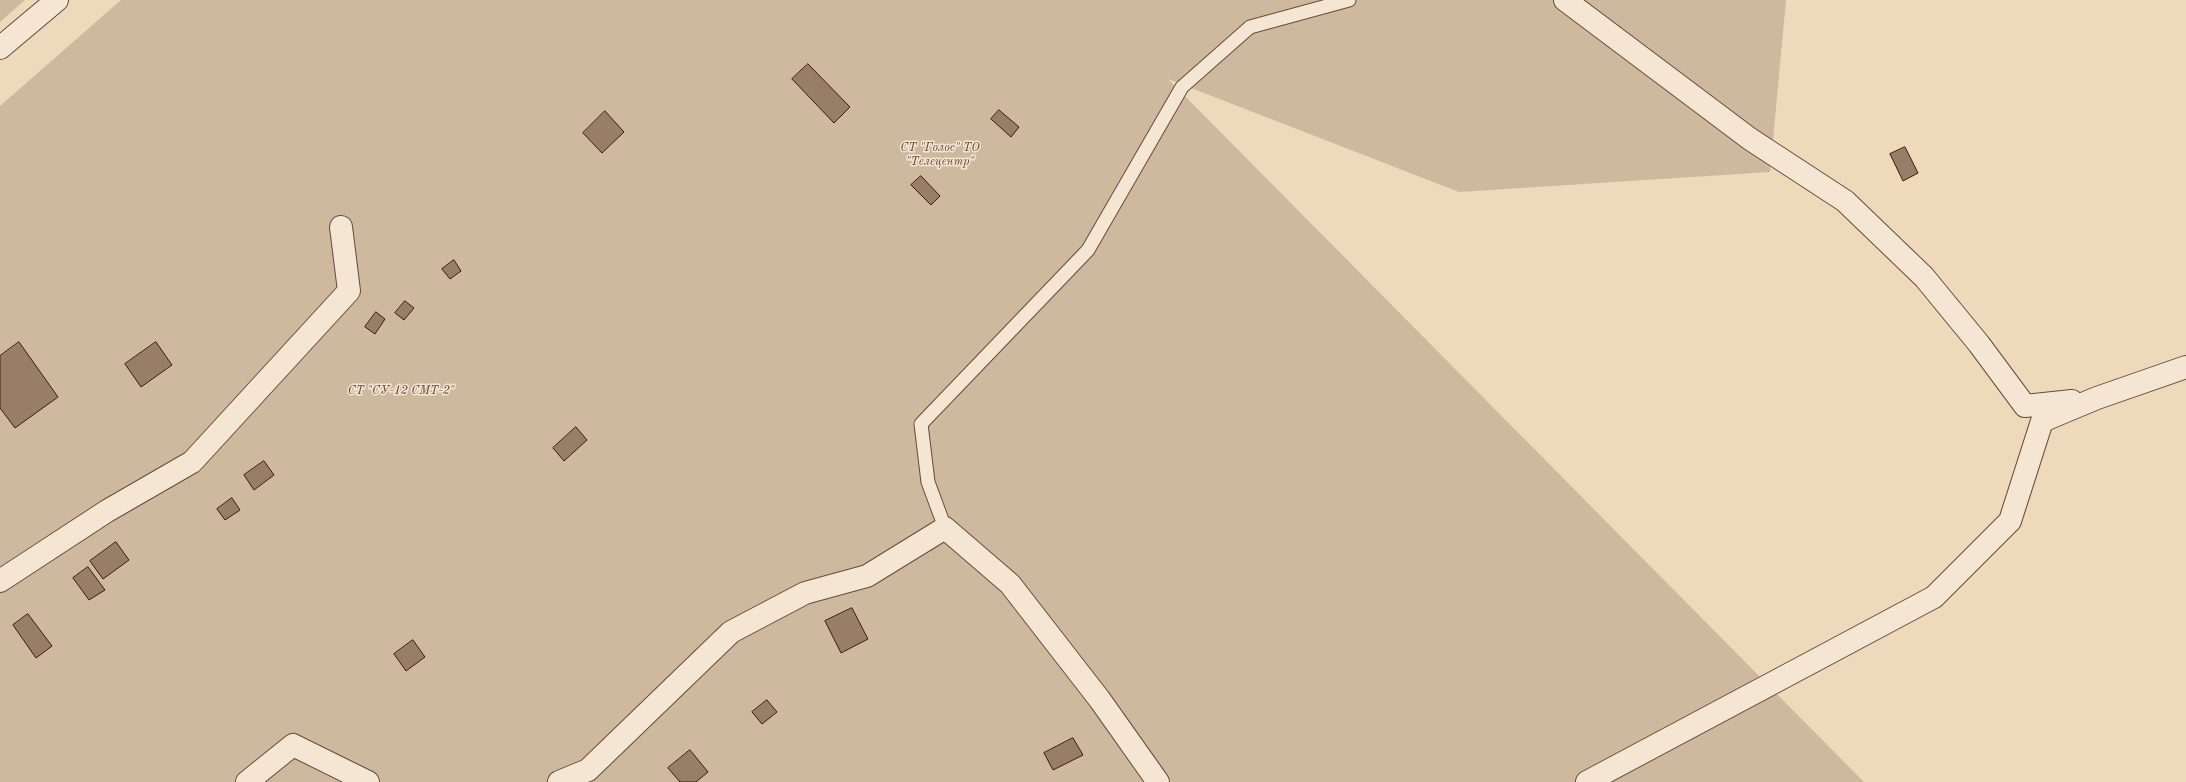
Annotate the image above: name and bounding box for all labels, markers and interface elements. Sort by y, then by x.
park label: СТ "Голос" ТО "Телецентр" [900,141,980,169]
park label: СТ "СУ-12 СМТ-2" [348,384,454,398]

